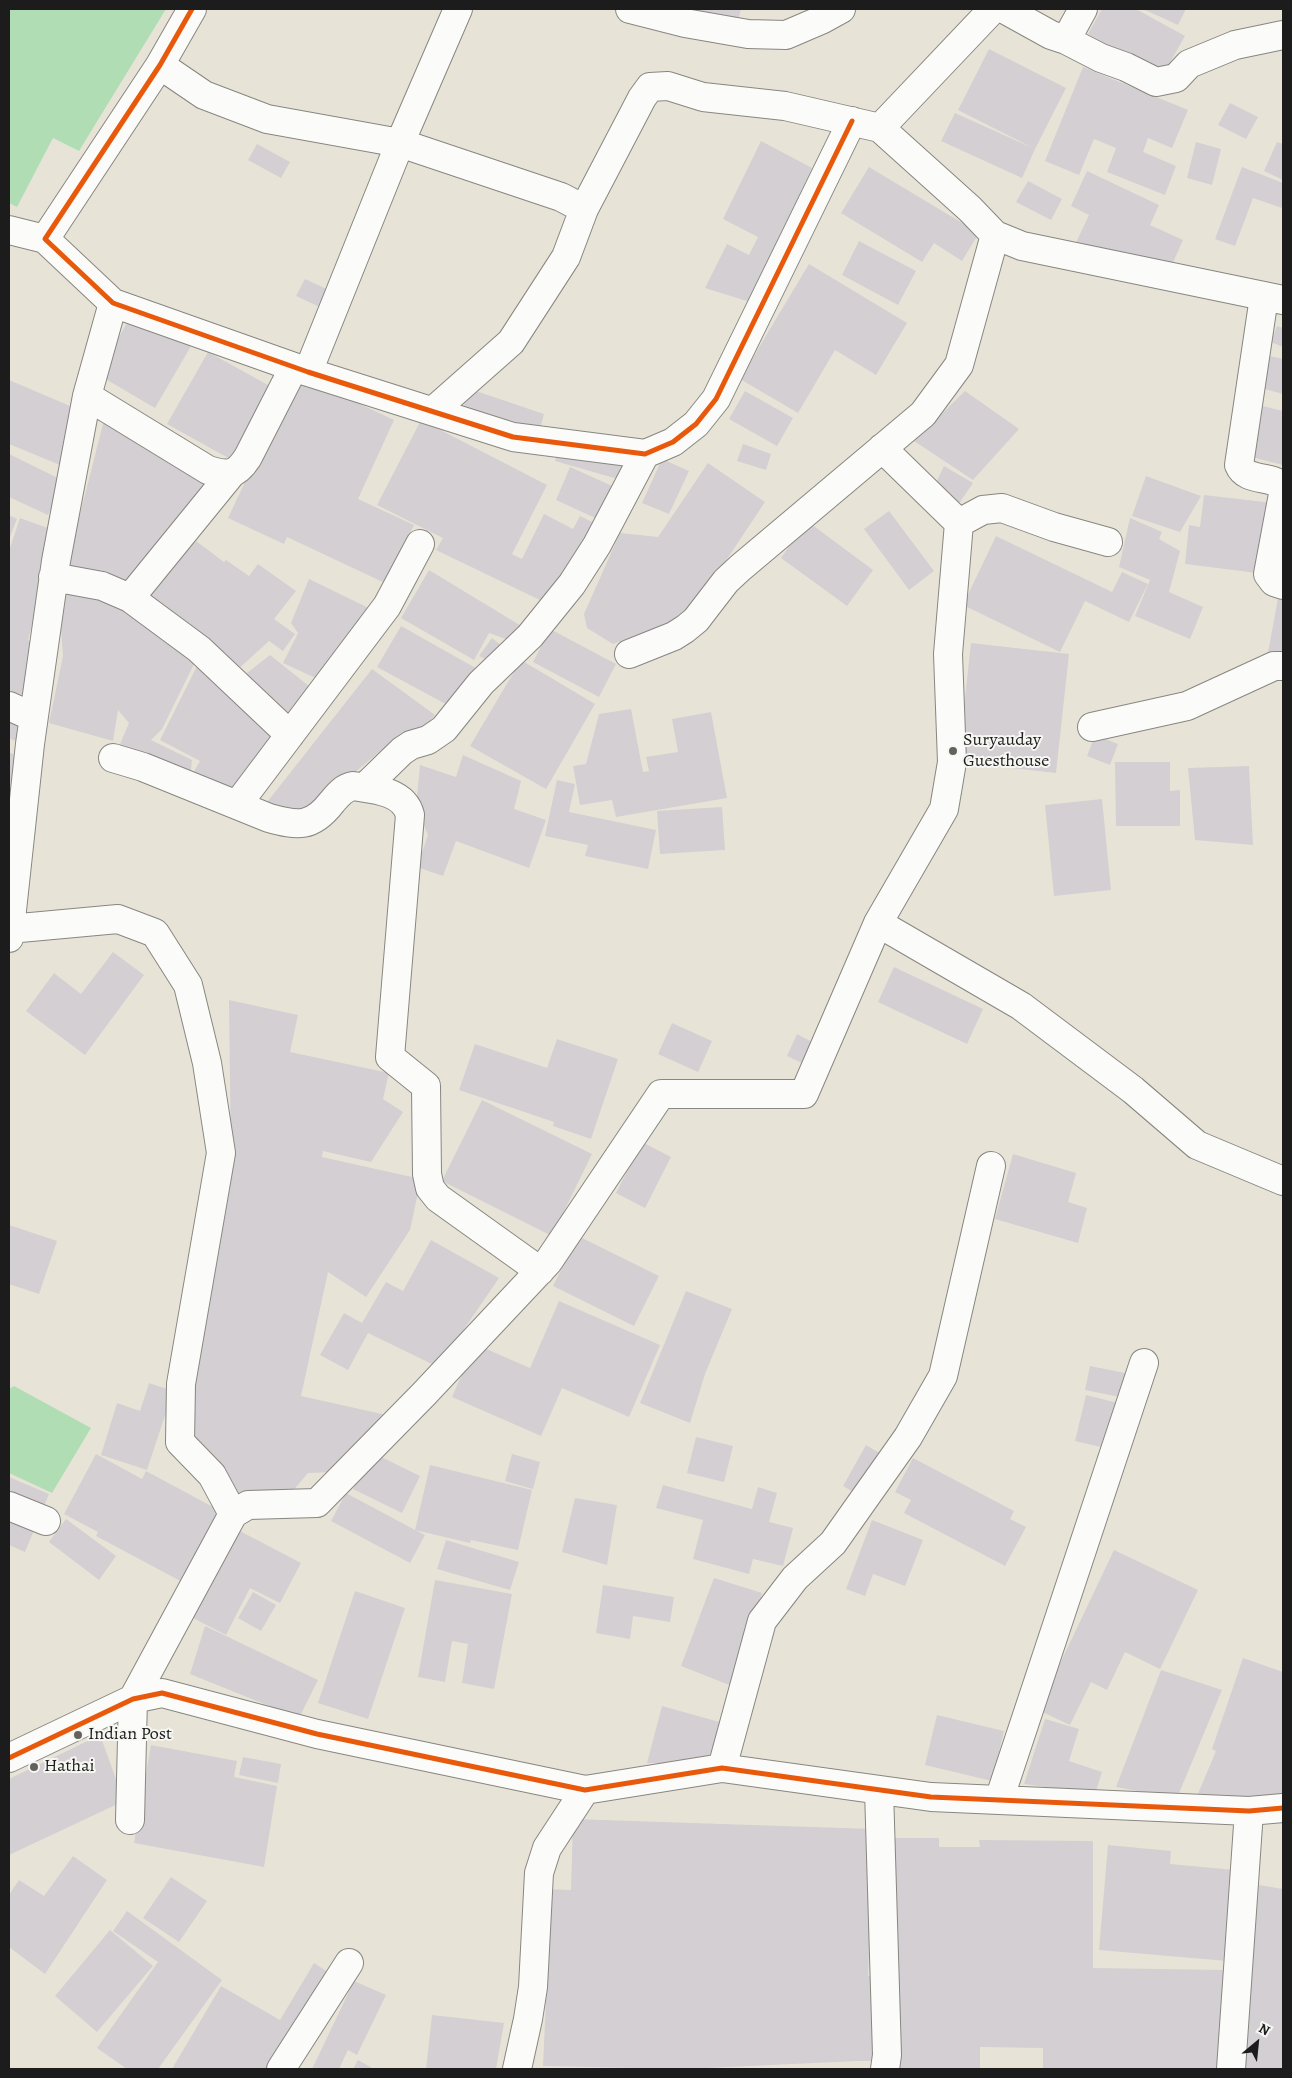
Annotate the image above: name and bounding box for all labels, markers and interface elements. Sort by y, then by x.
place label: Suryauday Guesthouse [963,730,1049,772]
marker: Suryauday Guesthouse [947,745,959,757]
place label: Indian Post [88,1724,172,1746]
marker: Indian Post [72,1729,84,1741]
place label: Hathai [44,1756,95,1778]
marker: Hathai [28,1761,40,1773]
north arrow [1232,2018,1282,2068]
text: N [1255,2019,1273,2040]

